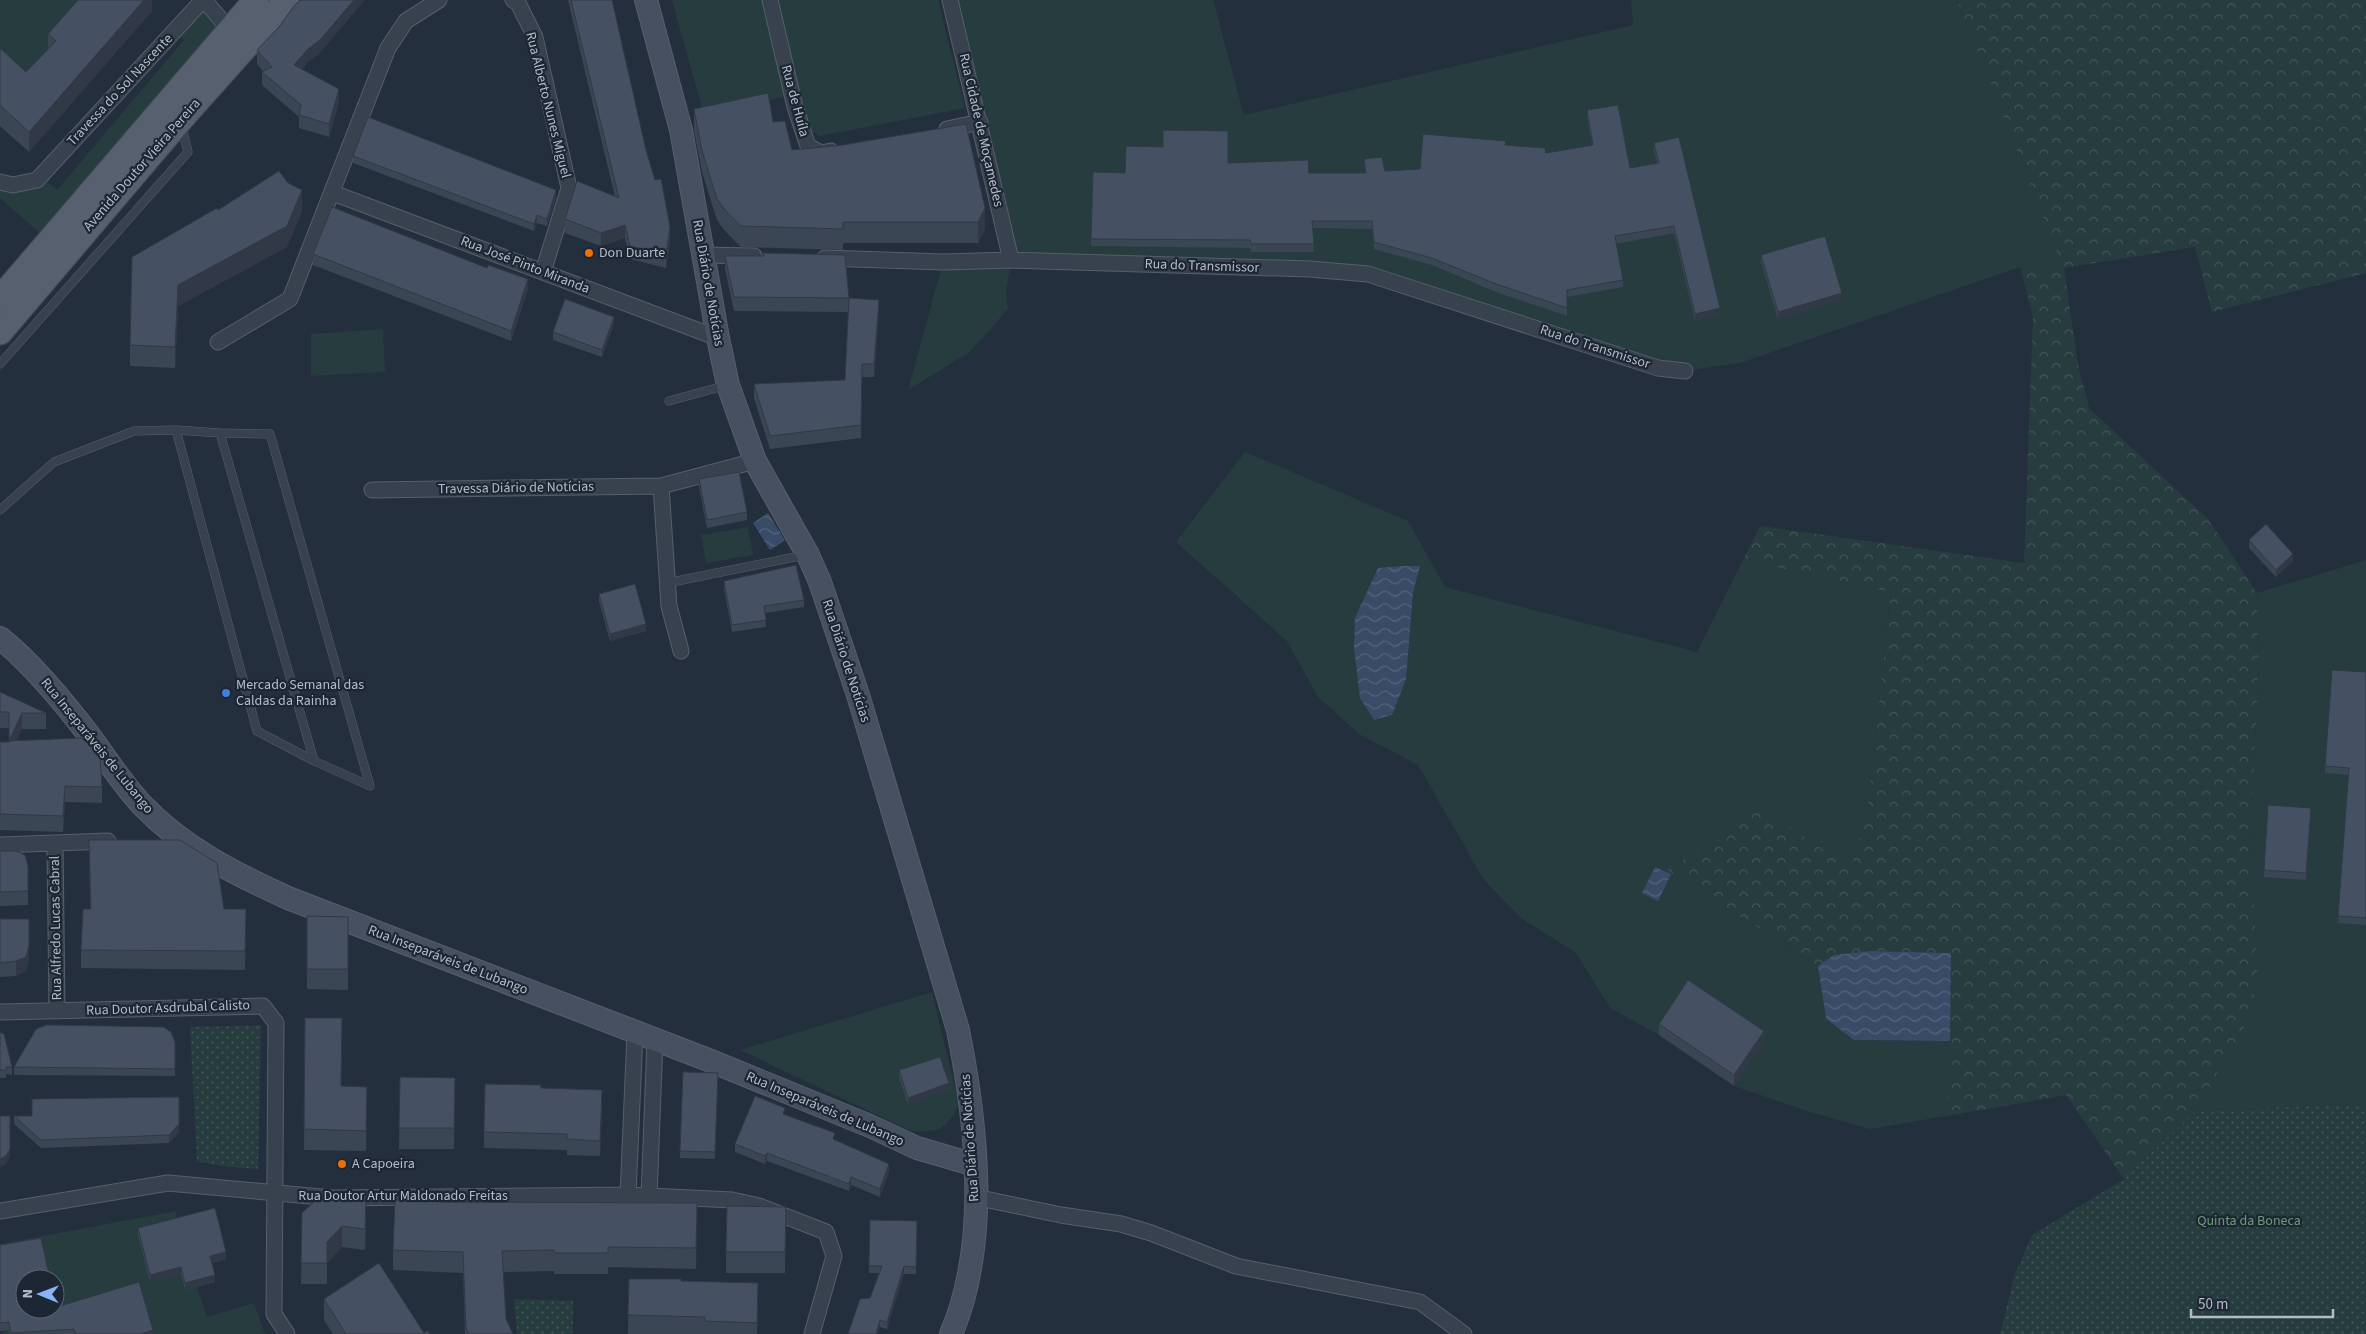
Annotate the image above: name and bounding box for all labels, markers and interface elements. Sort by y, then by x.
street label: Travessa do Sol Nascente [62,29,178,151]
street label: Rua Alberto Nunes Miguel [520,30,576,181]
street label: Rua Cidade de Moçamedes [954,51,1008,209]
street label: Rua de Huíla [776,63,814,139]
street label: Avenida Doutor Vieira Pereira [79,94,205,236]
street label: Rua Diário de Notícias [687,218,729,348]
street label: Rua José Pinto Miranda [457,231,593,299]
place label: Don Duarte [599,243,665,263]
marker: Don Duarte [583,247,595,259]
street label: Rua do Transmissor [1144,254,1260,278]
street label: Rua do Transmissor [1537,320,1653,374]
street label: Travessa Diário de Notícias [438,477,594,499]
street label: Rua Diário de Notícias [817,597,875,725]
street label: Rua Inseparáveis de Lubango [36,674,158,818]
place label: Mercado Semanal das Caldas da Rainha [236,675,364,711]
marker: Mercado Semanal das Caldas da Rainha [220,687,232,699]
street label: Rua Alfredo Lucas Cabral [45,855,67,1001]
street label: Rua Inseparáveis de Lubango [365,920,531,1000]
street label: Rua Doutor Asdrubal Calisto [86,995,250,1021]
street label: Rua Inseparáveis de Lubango [743,1067,907,1151]
street label: Rua Diário de Notícias [956,1073,984,1203]
place label: A Capoeira [352,1154,415,1174]
marker: A Capoeira [336,1158,348,1170]
street label: Rua Doutor Artur Maldonado Freitas [298,1186,508,1206]
park label: Quinta da Boneca [2197,1211,2301,1231]
north arrow [15,1269,65,1319]
scale bar [2191,1286,2334,1318]
text: N [18,1289,38,1299]
text: 50 m [2198,1294,2228,1315]

